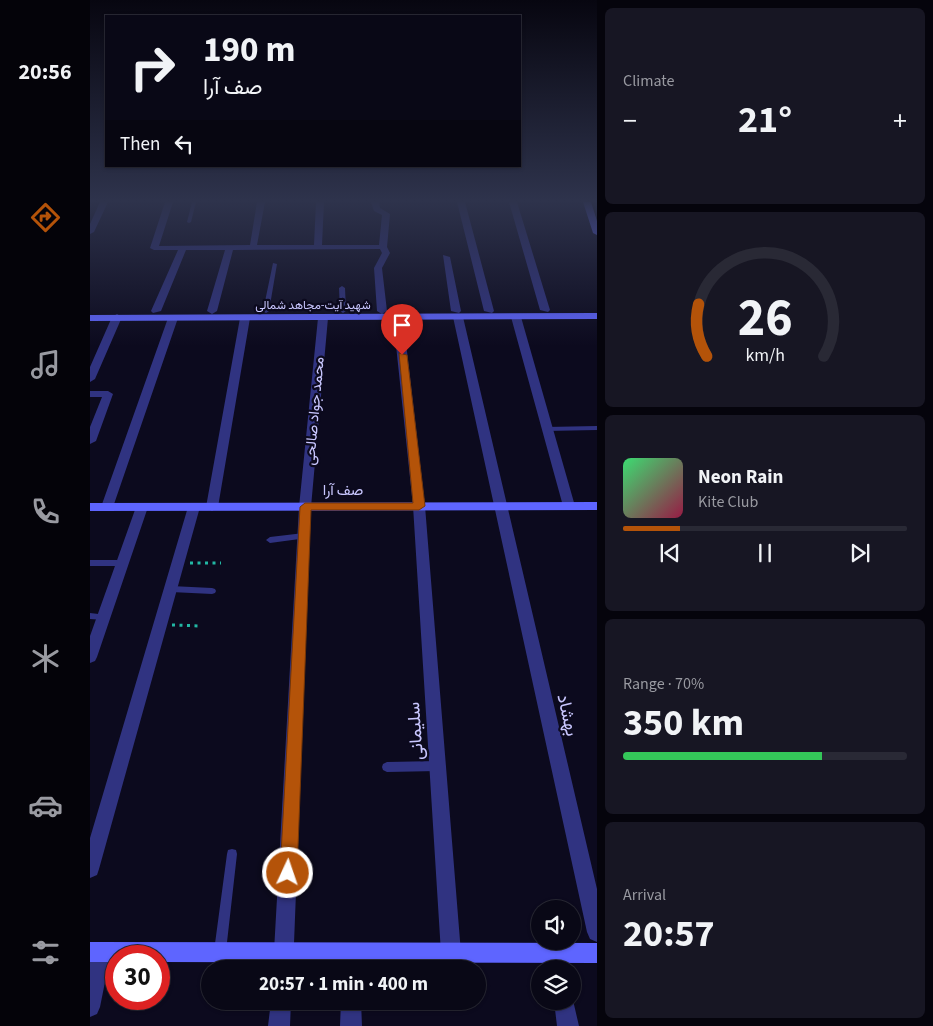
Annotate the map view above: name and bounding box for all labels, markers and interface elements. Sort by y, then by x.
text: 190 m [203,25,295,75]
icon: right [120,35,185,100]
text: 20:56 [18,56,72,88]
text: Climate [623,70,674,92]
text: صف آرا [203,71,262,103]
text: 21° [738,93,792,147]
text: − [623,101,637,141]
text: + [893,101,907,141]
icon: left [170,130,198,158]
text: Then [120,131,160,158]
icon: directions [28,200,63,235]
text: 26 [738,282,792,356]
street label: شهید آیت-مجاهد شمالی [255,297,371,314]
pin [381,304,423,355]
icon: arrive [388,311,416,339]
text: km/h [745,343,785,368]
icon: music [28,347,63,382]
street label: محمد جواد صالحی [299,356,330,466]
text: Neon Rain [698,464,783,491]
street label: صف آرا [323,480,363,501]
text: Kite Club [698,491,758,513]
icon: phone [28,494,63,529]
icon: previous [656,539,684,567]
icon: pause [751,539,779,567]
icon: next [846,539,874,567]
icon: climate [28,641,63,676]
text: Range · 70% [623,673,704,695]
street label: بهشاد [551,691,585,739]
text: 350 km [623,696,744,750]
street label: سلیمانی [401,701,430,761]
icon: car [28,788,63,823]
position arrow [261,846,313,898]
text: Arrival [623,884,666,906]
map controls [531,900,581,1010]
button: sound [531,900,581,950]
text: 20:57 [623,907,715,961]
icon: filters [28,935,63,970]
speed limit sign: 30 [105,945,170,1010]
button: layers [531,960,581,1010]
text: 20:57 · 1 min · 400 m [259,971,428,998]

